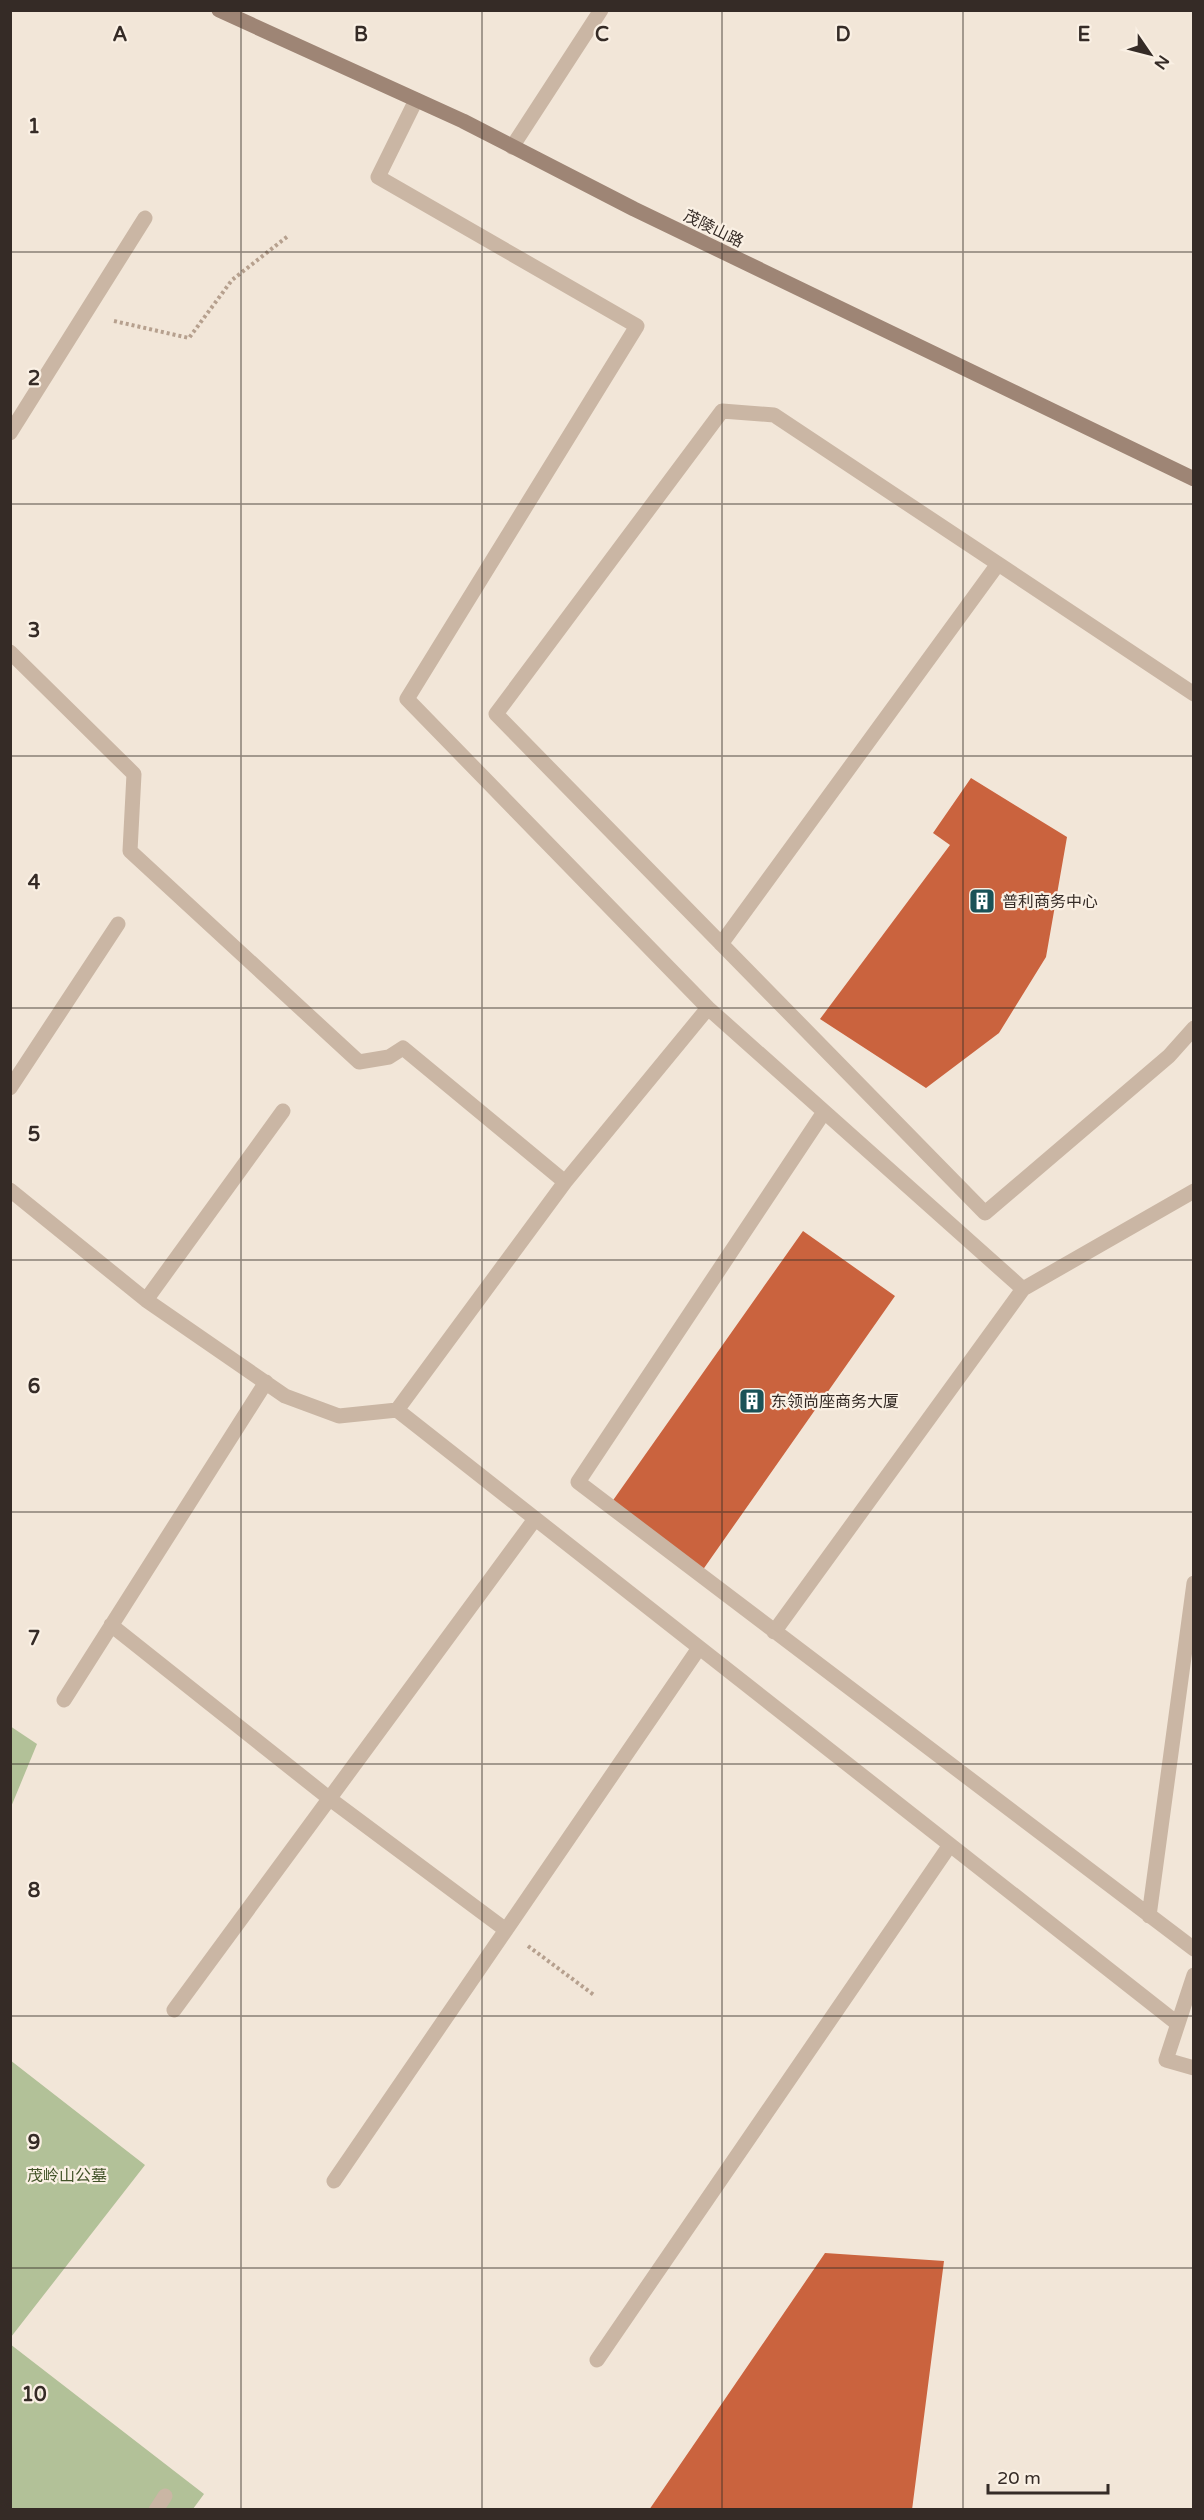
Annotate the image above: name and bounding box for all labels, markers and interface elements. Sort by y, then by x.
text: A [113,23,128,47]
text: B [354,23,368,47]
text: C [595,23,609,47]
text: D [835,23,851,47]
text: E [1078,23,1091,47]
north arrow [1120,24,1180,84]
text: N [1150,51,1173,73]
text: 1 [28,115,40,139]
street label: 茂陵山路 [680,206,747,252]
text: 2 [28,367,40,391]
text: 3 [28,619,40,643]
text: 4 [28,871,41,895]
building icon: 普利商务中心 [967,886,997,916]
place label: 普利商务中心 [1002,892,1098,912]
text: 5 [28,1123,40,1147]
text: 6 [28,1375,40,1399]
building icon: 东领尚座商务大厦 [737,1386,767,1416]
place label: 东领尚座商务大厦 [771,1392,899,1412]
text: 7 [28,1627,40,1651]
text: 8 [28,1879,40,1903]
text: 9 [28,2131,40,2155]
park label: 茂岭山公墓 [27,2166,107,2186]
text: 10 [21,2383,47,2407]
scale bar [988,2457,1108,2495]
text: 20 m [997,2467,1041,2489]

